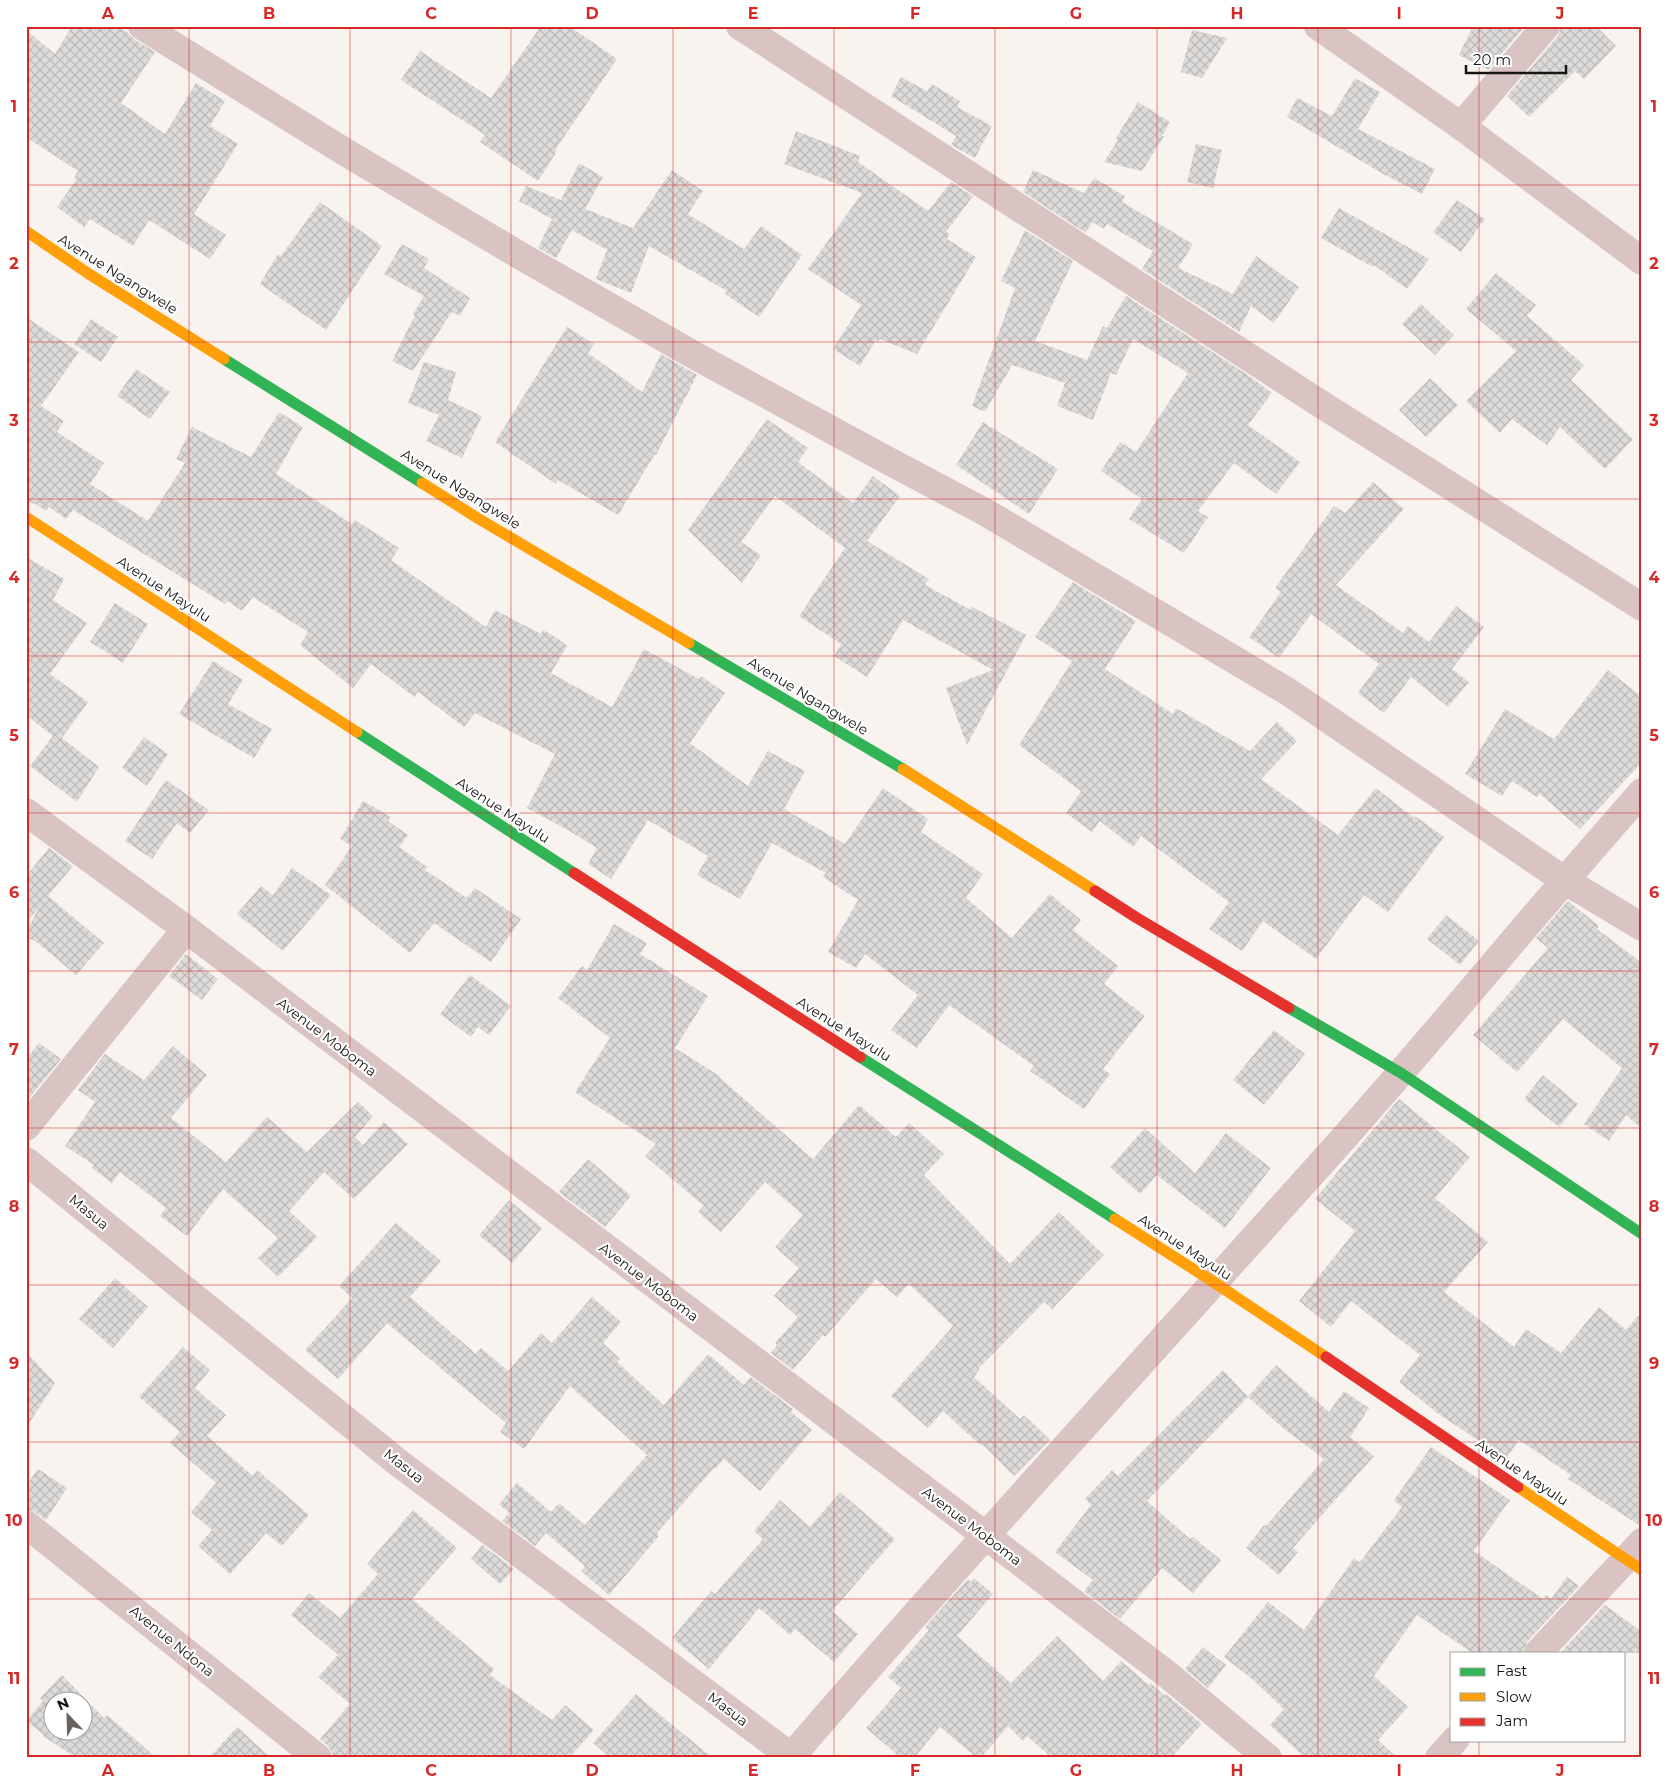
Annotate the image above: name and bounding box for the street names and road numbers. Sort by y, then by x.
street label: Avenue Ngangwele [55,230,181,318]
street label: Avenue Ngangwele [398,445,524,533]
street label: Avenue Mayulu [114,552,214,626]
street label: Avenue Ngangwele [744,653,872,739]
street label: Avenue Mayulu [453,773,553,847]
street label: Avenue Mayulu [793,993,895,1065]
street label: Avenue Moboma [274,994,380,1080]
street label: Masua [65,1190,113,1234]
street label: Avenue Mayulu [1135,1210,1235,1284]
street label: Avenue Moboma [596,1239,702,1325]
street label: Avenue Mayulu [1472,1434,1572,1510]
street label: Masua [380,1445,428,1487]
street label: Avenue Moboma [919,1483,1025,1569]
street label: Avenue Ndona [126,1601,218,1681]
street label: Masua [704,1688,752,1730]

